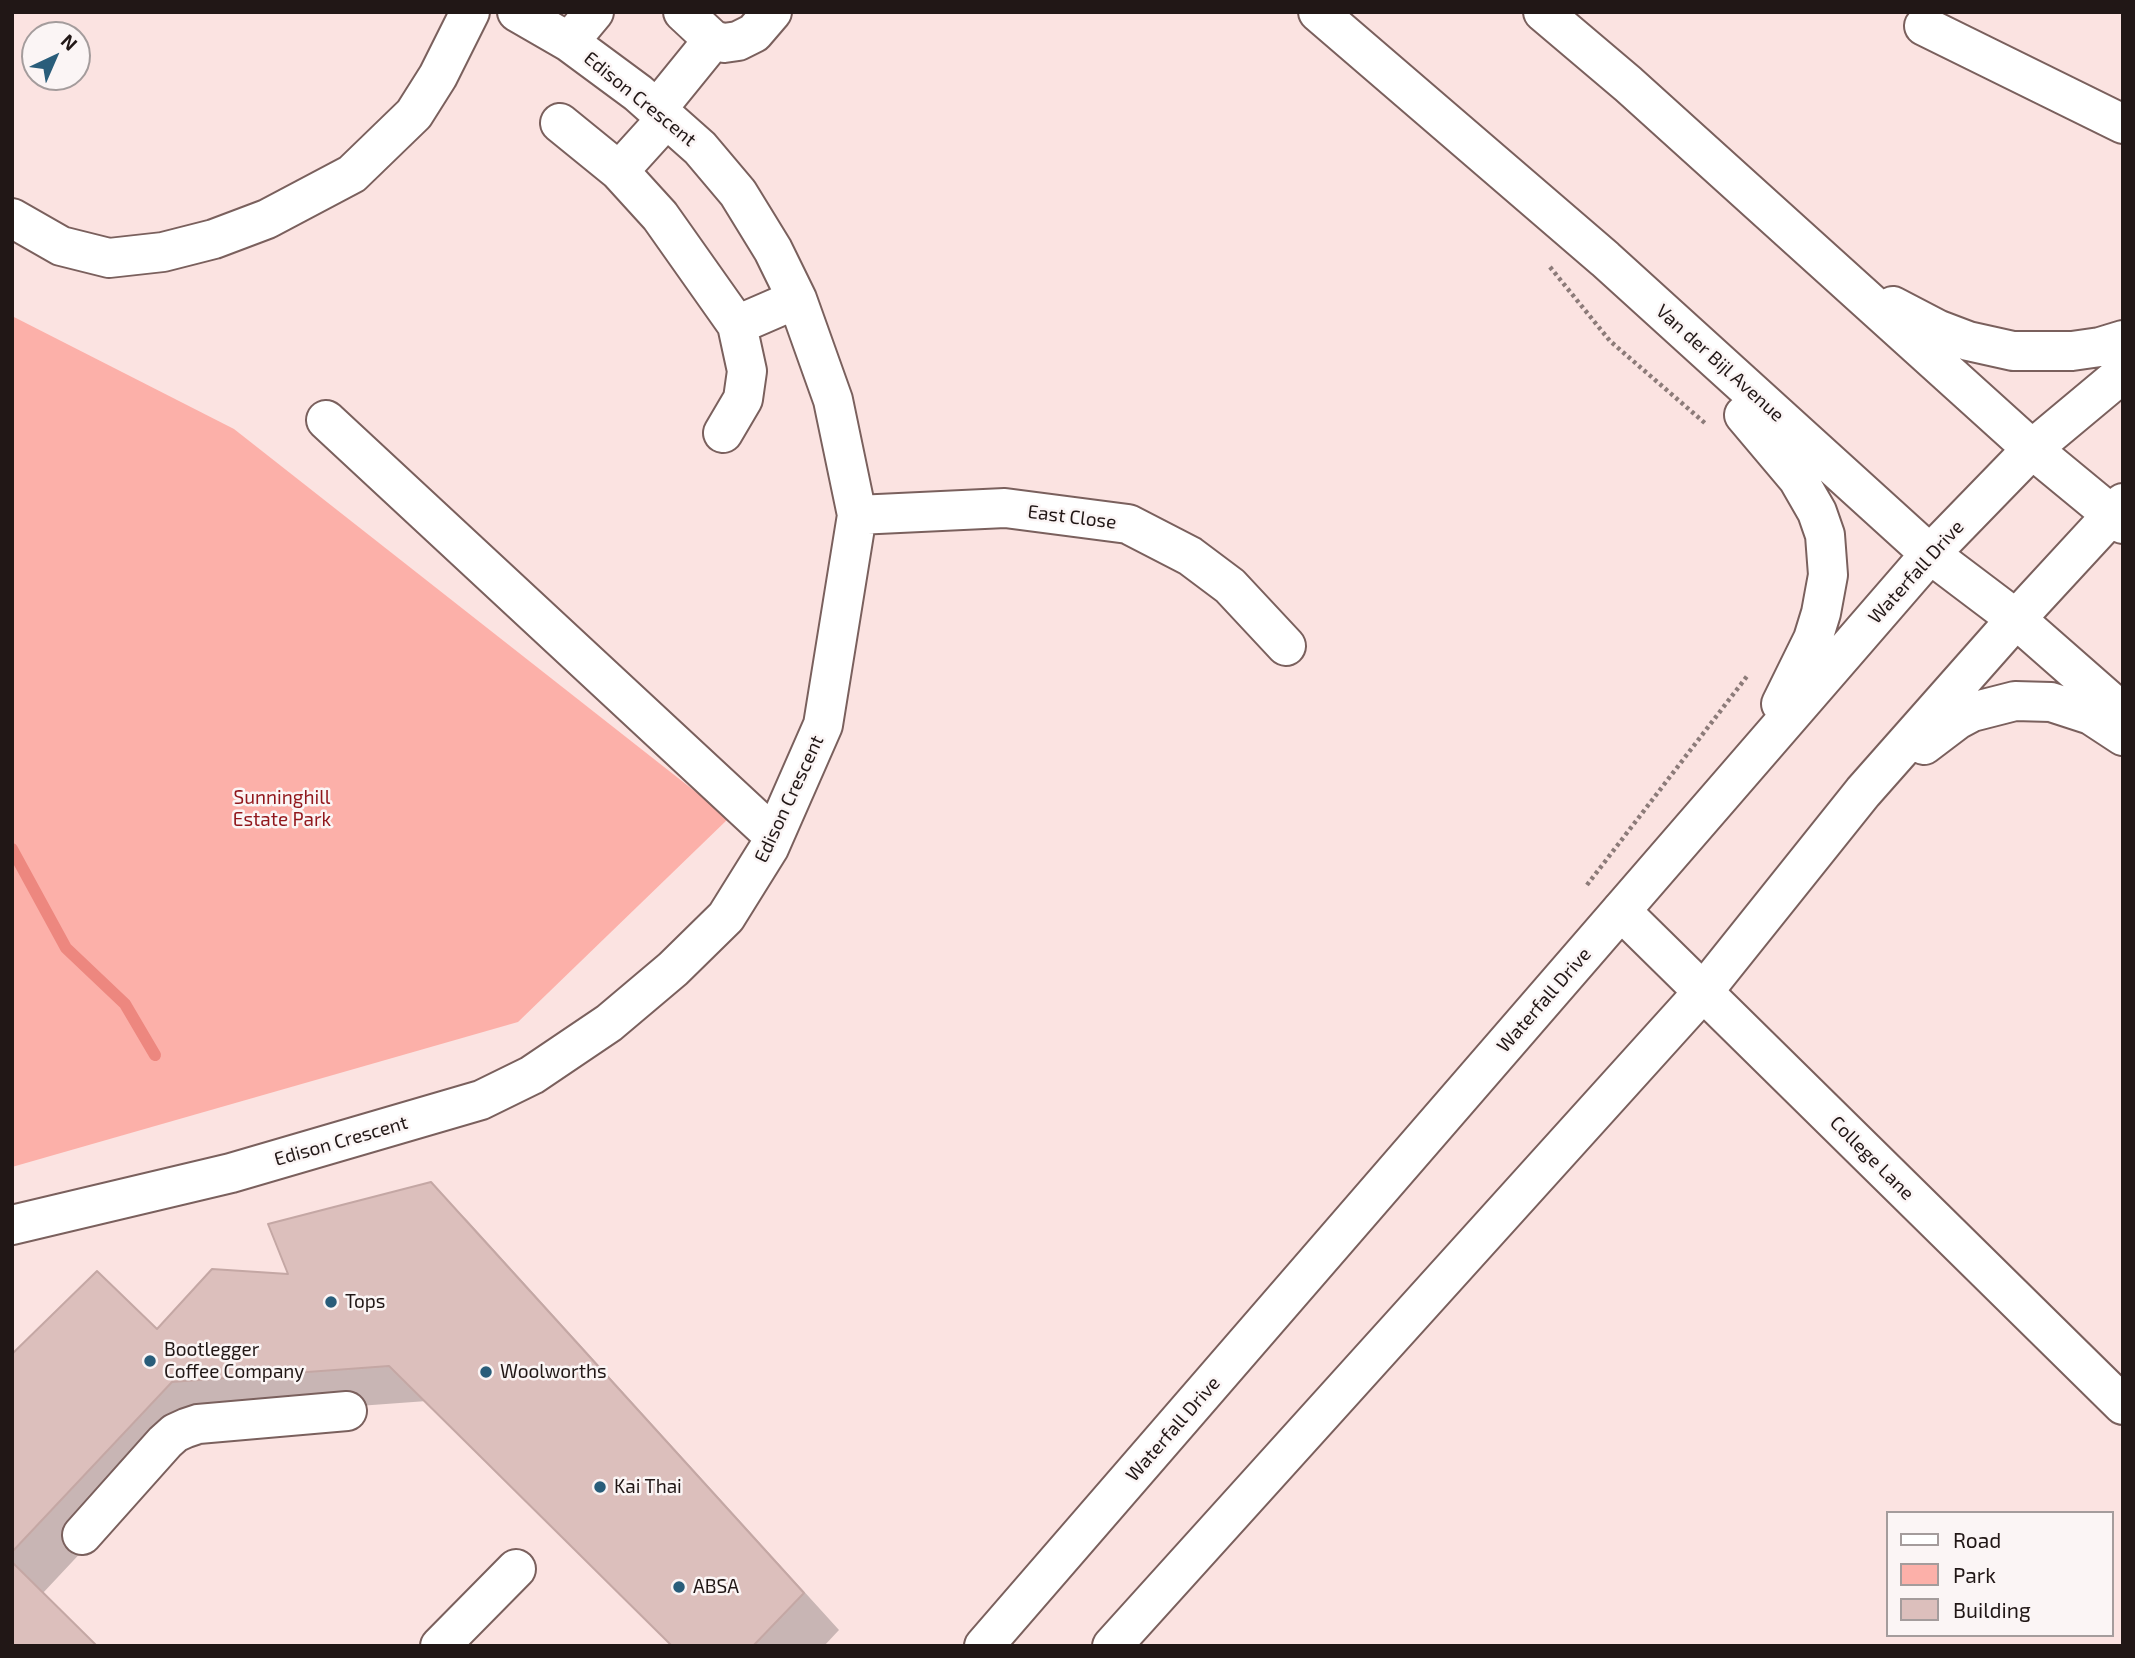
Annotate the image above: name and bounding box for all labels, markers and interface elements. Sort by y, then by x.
north arrow [21,21,91,91]
text: N [57,29,82,55]
street label: Edison Crescent [579,47,701,151]
street label: Van der Bijl Avenue [1651,299,1789,427]
street label: East Close [1026,500,1118,534]
street label: Waterfall Drive [1864,515,1968,629]
street label: Edison Crescent [750,732,828,866]
park label: Sunninghill Estate Park [233,787,331,831]
street label: Waterfall Drive [1492,943,1596,1057]
street label: Edison Crescent [272,1111,410,1171]
street label: College Lane [1825,1111,1919,1205]
place label: Tops [345,1291,385,1313]
marker: Tops [323,1294,339,1310]
place label: Bootlegger Coffee Company [164,1339,304,1383]
marker: Bootlegger Coffee Company [142,1353,158,1369]
place label: Woolworths [500,1361,607,1383]
marker: Woolworths [478,1364,494,1380]
street label: Waterfall Drive [1121,1372,1225,1486]
place label: Kai Thai [614,1476,682,1498]
marker: Kai Thai [592,1479,608,1495]
legend [1886,1511,2114,1637]
text: Road [1953,1527,2001,1552]
text: Park [1953,1562,1996,1587]
place label: ABSA [693,1576,739,1598]
marker: ABSA [671,1579,687,1595]
text: Building [1953,1597,2031,1622]

